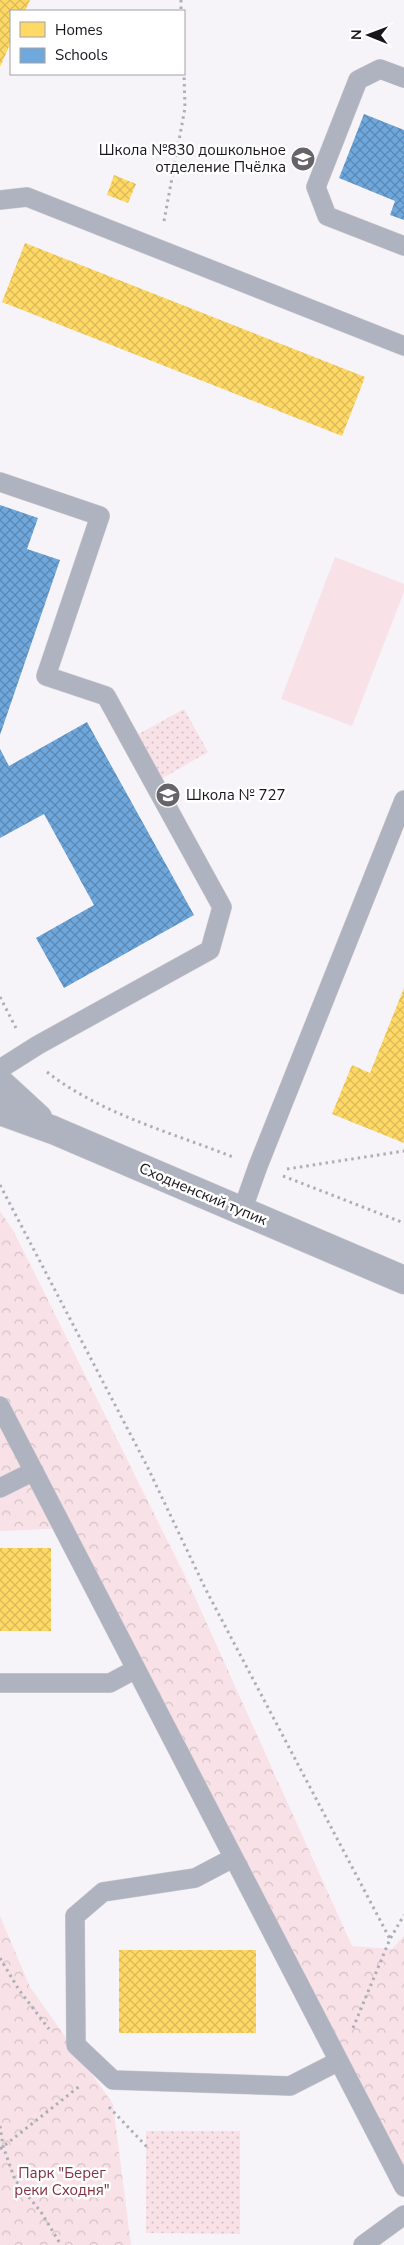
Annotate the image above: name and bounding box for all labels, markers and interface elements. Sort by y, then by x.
legend [10,10,185,75]
north arrow [344,10,394,60]
text: Homes [55,20,103,40]
text: N [347,29,366,40]
text: Schools [55,45,108,65]
place label: Школа №830 дошкольное отделение Пчёлка [99,140,286,177]
school or university icon: Школа №830 дошкольное отделение Пчёлка [290,146,316,172]
school or university icon: Школа № 727 [155,782,181,808]
place label: Школа № 727 [186,785,286,805]
street label: Сходненский тупик [136,1158,270,1230]
park label: Парк "Берег реки Сходня" [14,2163,110,2200]

